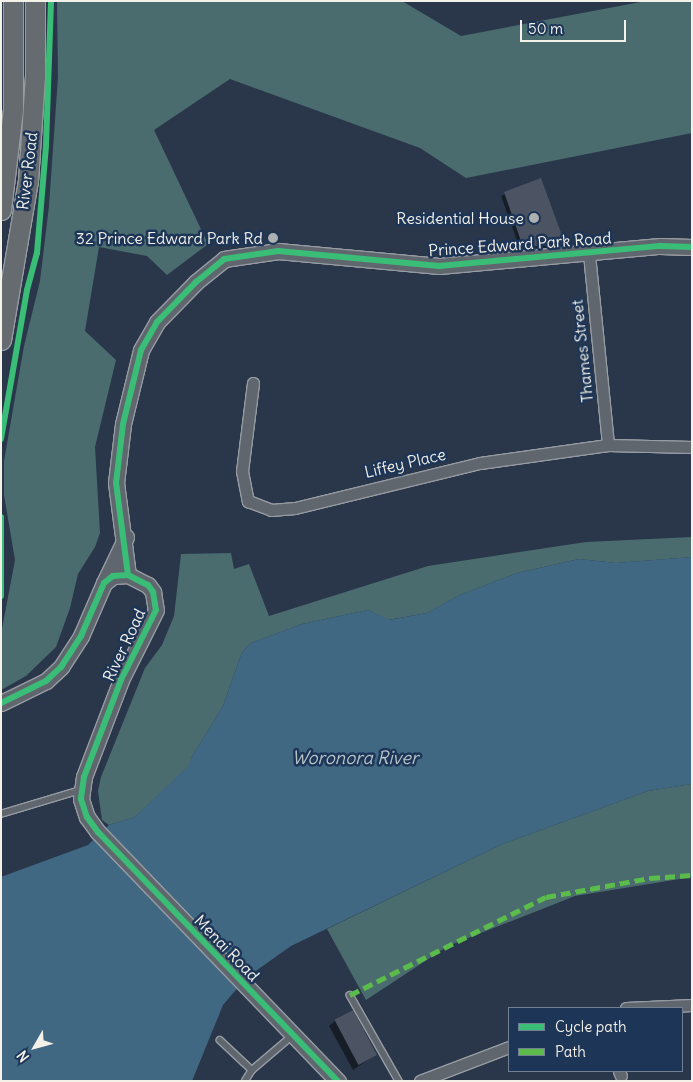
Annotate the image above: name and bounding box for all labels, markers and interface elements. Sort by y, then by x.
scale bar [523,10,629,42]
text: 50 m [528,19,563,38]
street label: River Road [13,131,41,211]
place label: Residential House [396,208,524,228]
marker: Residential House [528,212,540,224]
place label: 32 Prince Edward Park Rd [76,228,263,248]
street label: Prince Edward Park Road [428,228,612,260]
marker: 32 Prince Edward Park Rd [267,232,279,244]
street label: Thames Street [567,299,597,403]
street label: Liffey Place [363,444,447,482]
street label: River Road [99,606,149,684]
water label: Woronora River [292,747,418,769]
street label: Menai Road [191,911,263,985]
legend [508,1007,683,1072]
text: Cycle path [555,1017,627,1036]
north arrow [10,1022,60,1072]
text: Path [555,1042,586,1061]
text: N [13,1047,33,1066]

